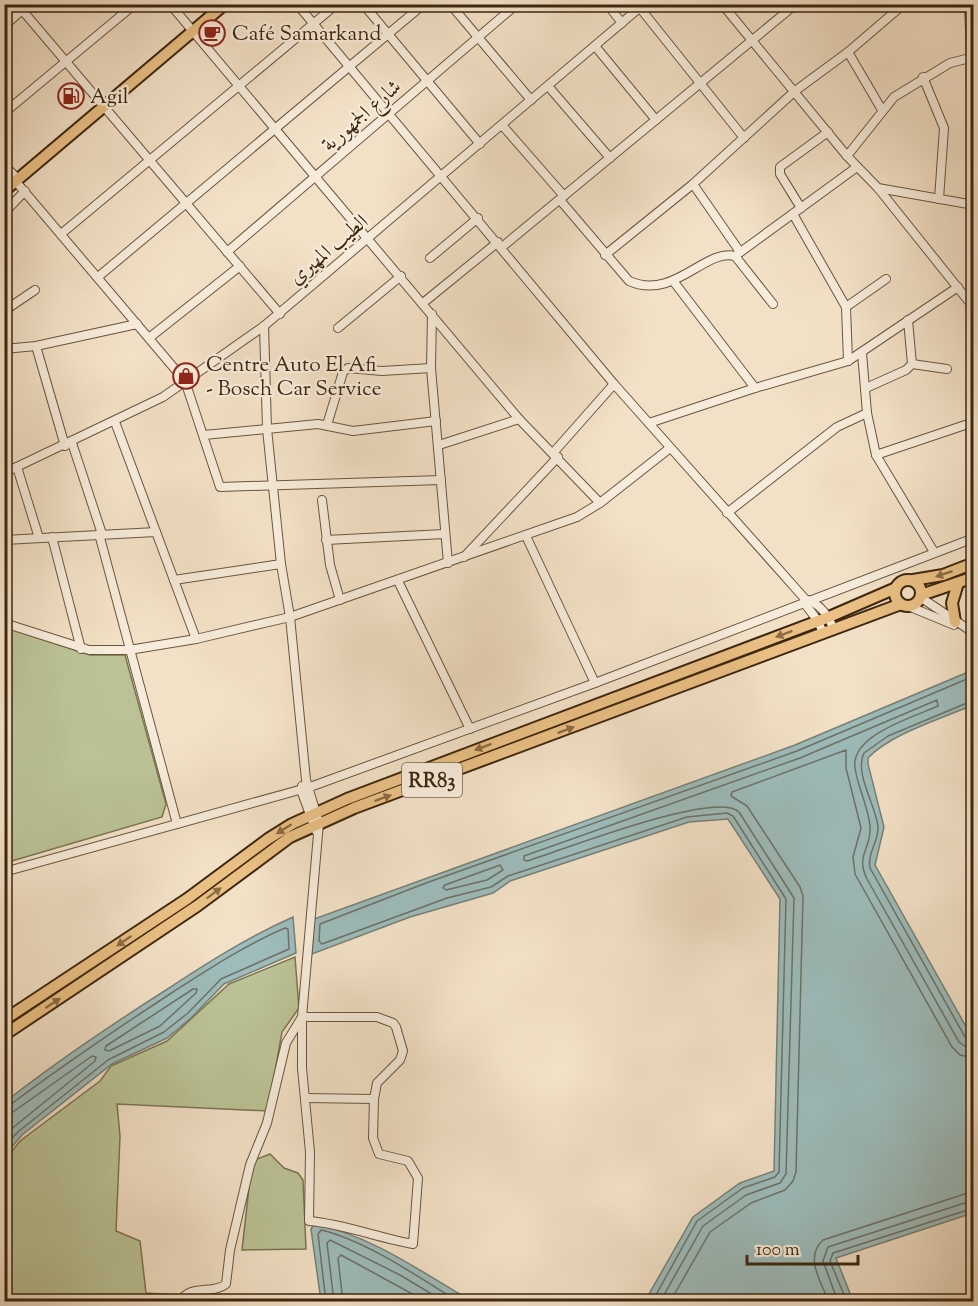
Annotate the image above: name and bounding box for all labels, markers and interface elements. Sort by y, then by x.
cafe icon: Café Samarkand [197,18,227,48]
place label: Café Samarkand [232,20,381,50]
street label: شارع الجمهورية [316,73,410,161]
fuel station icon: Agil [56,81,86,111]
place label: Agil [90,83,129,113]
street label: الطيب المهيري [283,208,376,293]
place label: Centre Auto El Afi - Bosch Car Service [206,351,381,405]
shop icon: Centre Auto El Afi - Bosch Car Service [171,361,201,391]
one-way arrow [935,570,953,579]
one-way arrow [774,629,792,639]
one-way arrow [557,725,575,735]
one-way arrow [474,743,492,752]
road number: RR83 [402,763,462,797]
one-way arrow [374,792,392,802]
one-way arrow [276,824,292,835]
one-way arrow [206,887,222,899]
one-way arrow [116,935,132,946]
one-way arrow [45,997,61,1009]
scale bar [747,1228,858,1266]
text: 100 m [756,1238,800,1264]

